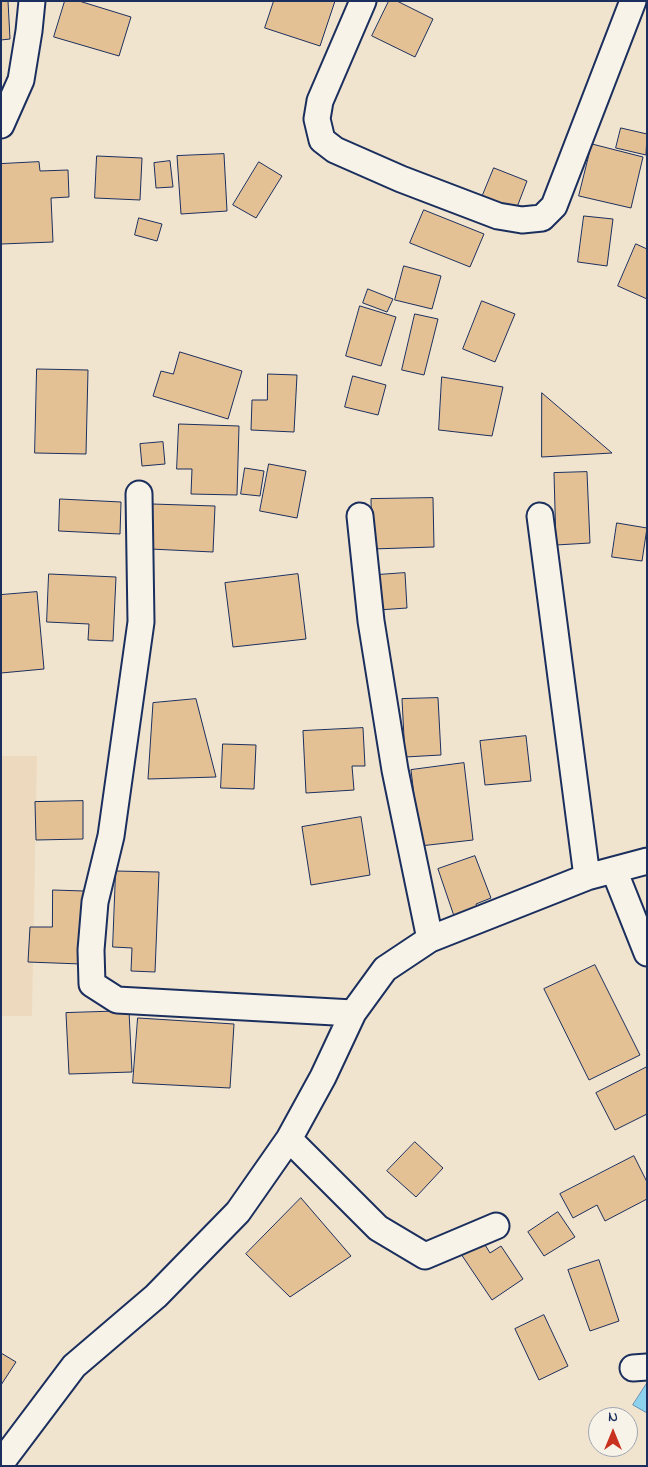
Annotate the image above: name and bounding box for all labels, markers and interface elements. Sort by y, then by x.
north arrow [588,1407,638,1457]
text: N [608,1407,618,1428]

